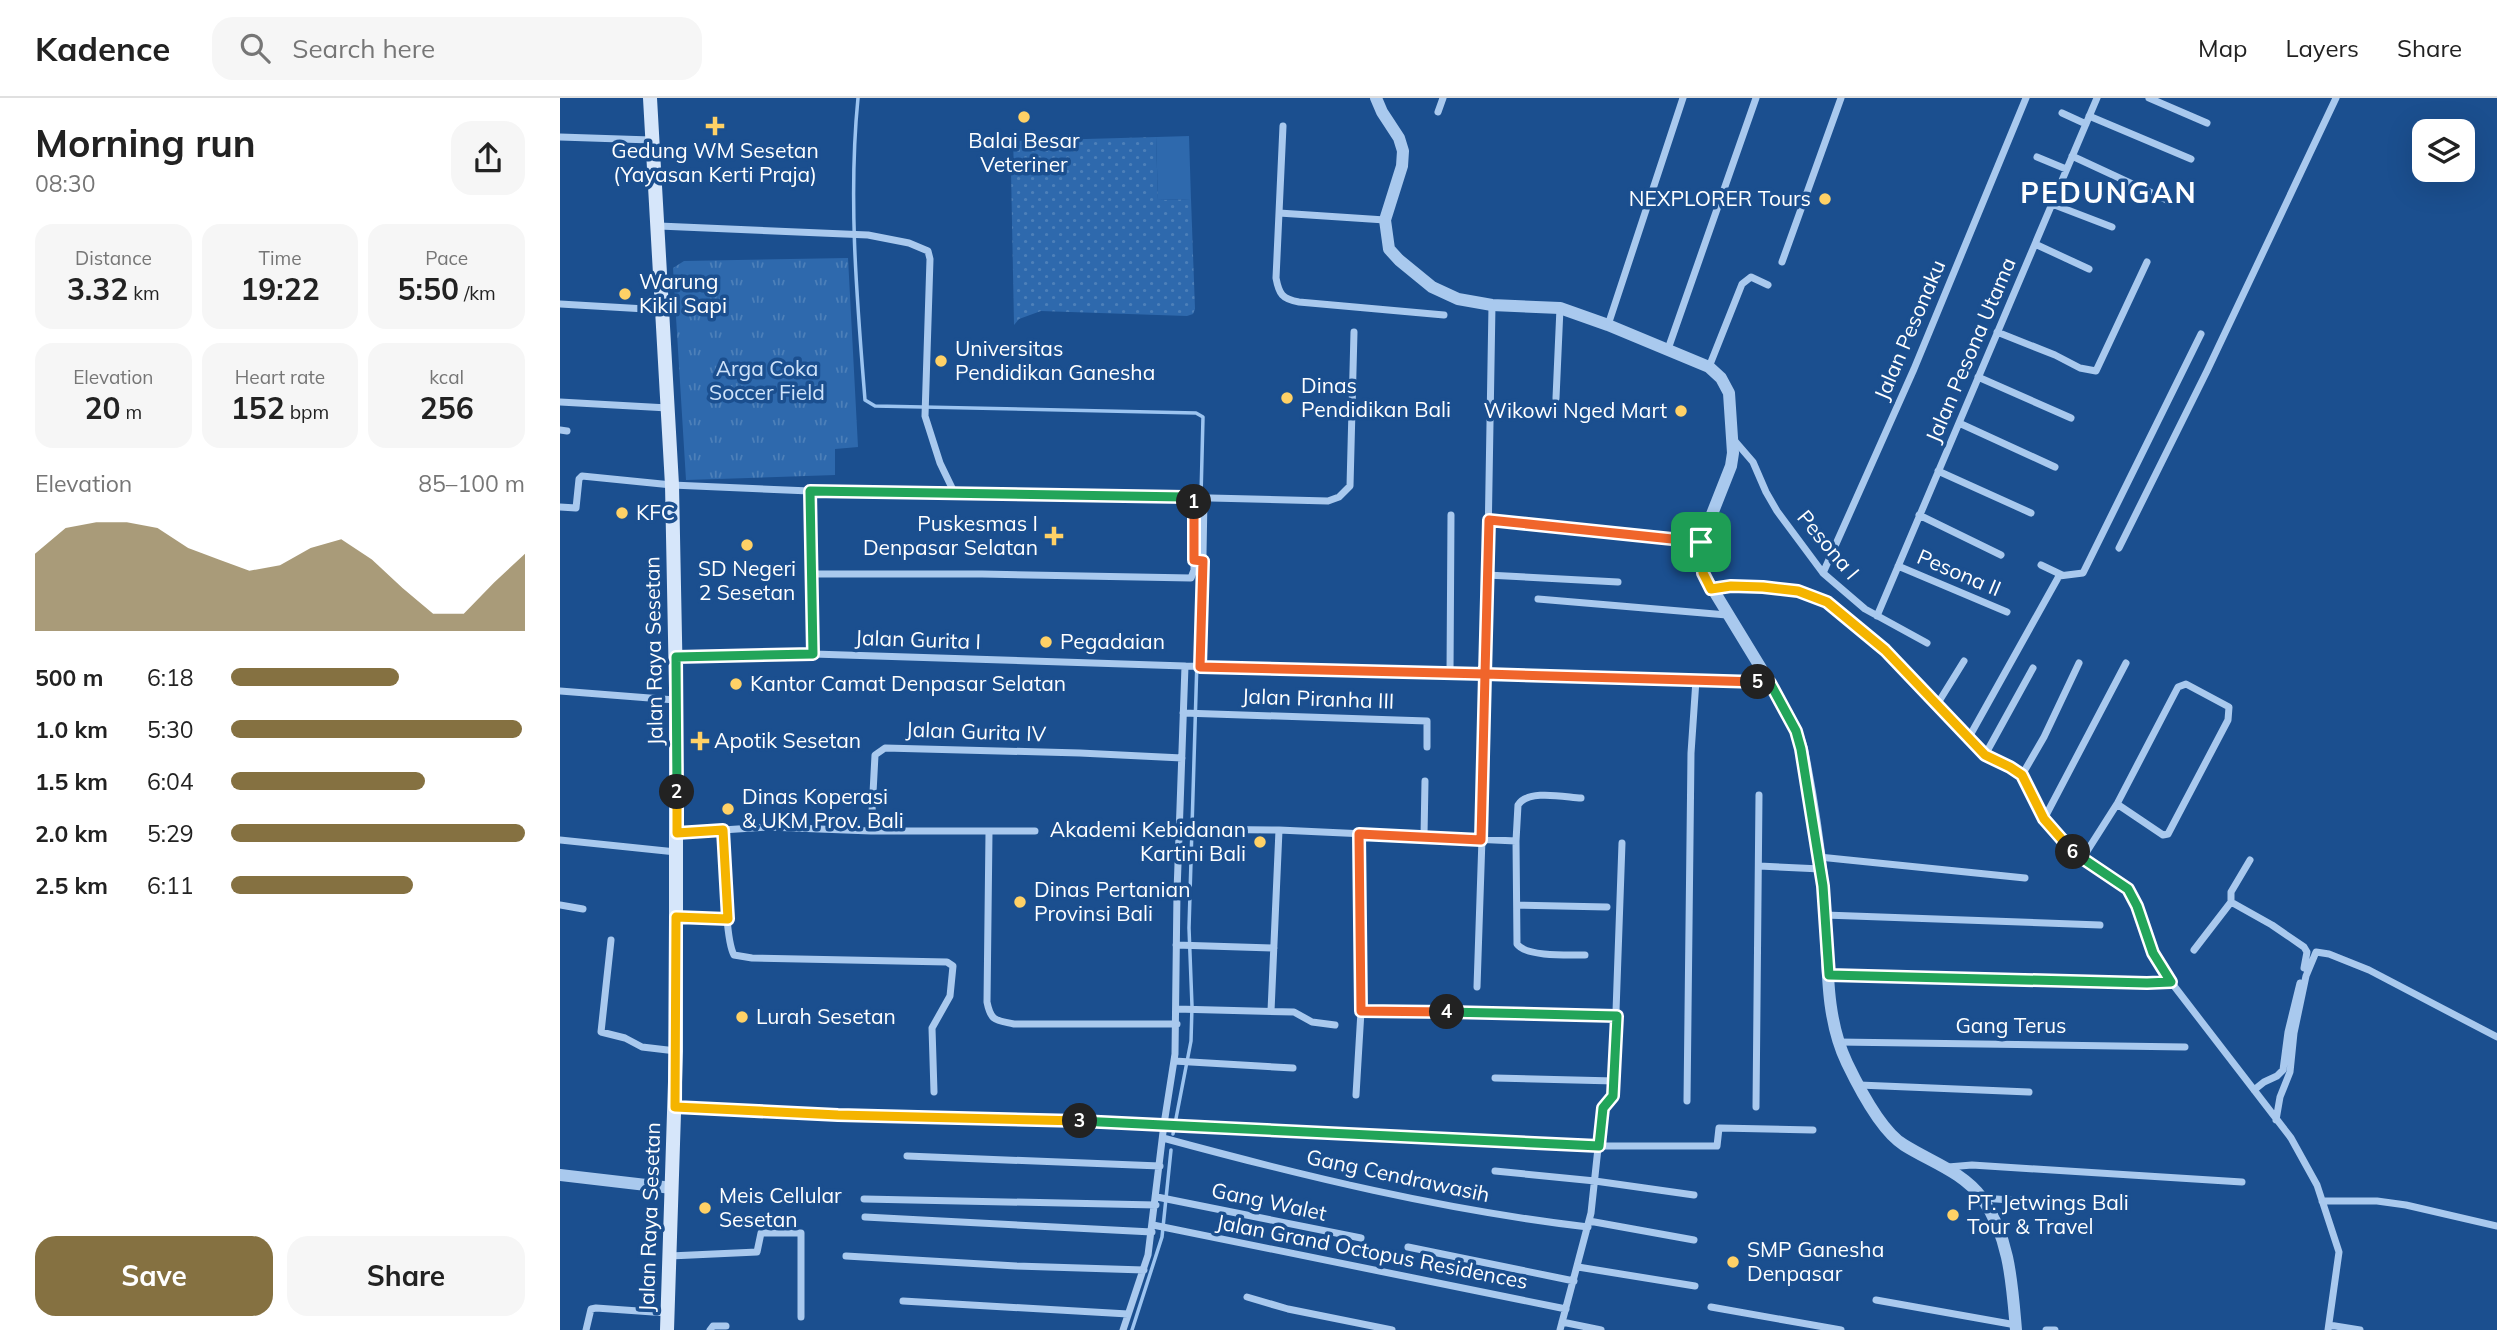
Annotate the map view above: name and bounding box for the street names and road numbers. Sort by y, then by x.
street label: Jalan Pesona Utama [1919,253,2021,446]
street label: Jalan Pesonaku [1868,256,1950,404]
street label: Pesona I [1792,504,1865,584]
street label: Pesona II [1914,543,2005,601]
street label: Jalan Raya Sesetan [638,556,668,746]
street label: Jalan Gurita I [855,624,981,654]
street label: Jalan Piranha III [1241,682,1395,714]
street label: Jalan Gurita IV [905,716,1047,746]
street label: Gang Terus [1955,1012,2067,1038]
street label: Jalan Raya Sesetan [633,1122,665,1312]
street label: Gang Cendrawasih [1304,1143,1492,1207]
street label: Gang Walet [1209,1176,1329,1226]
street label: Jalan Grand Octopus Residences [1214,1208,1530,1294]

